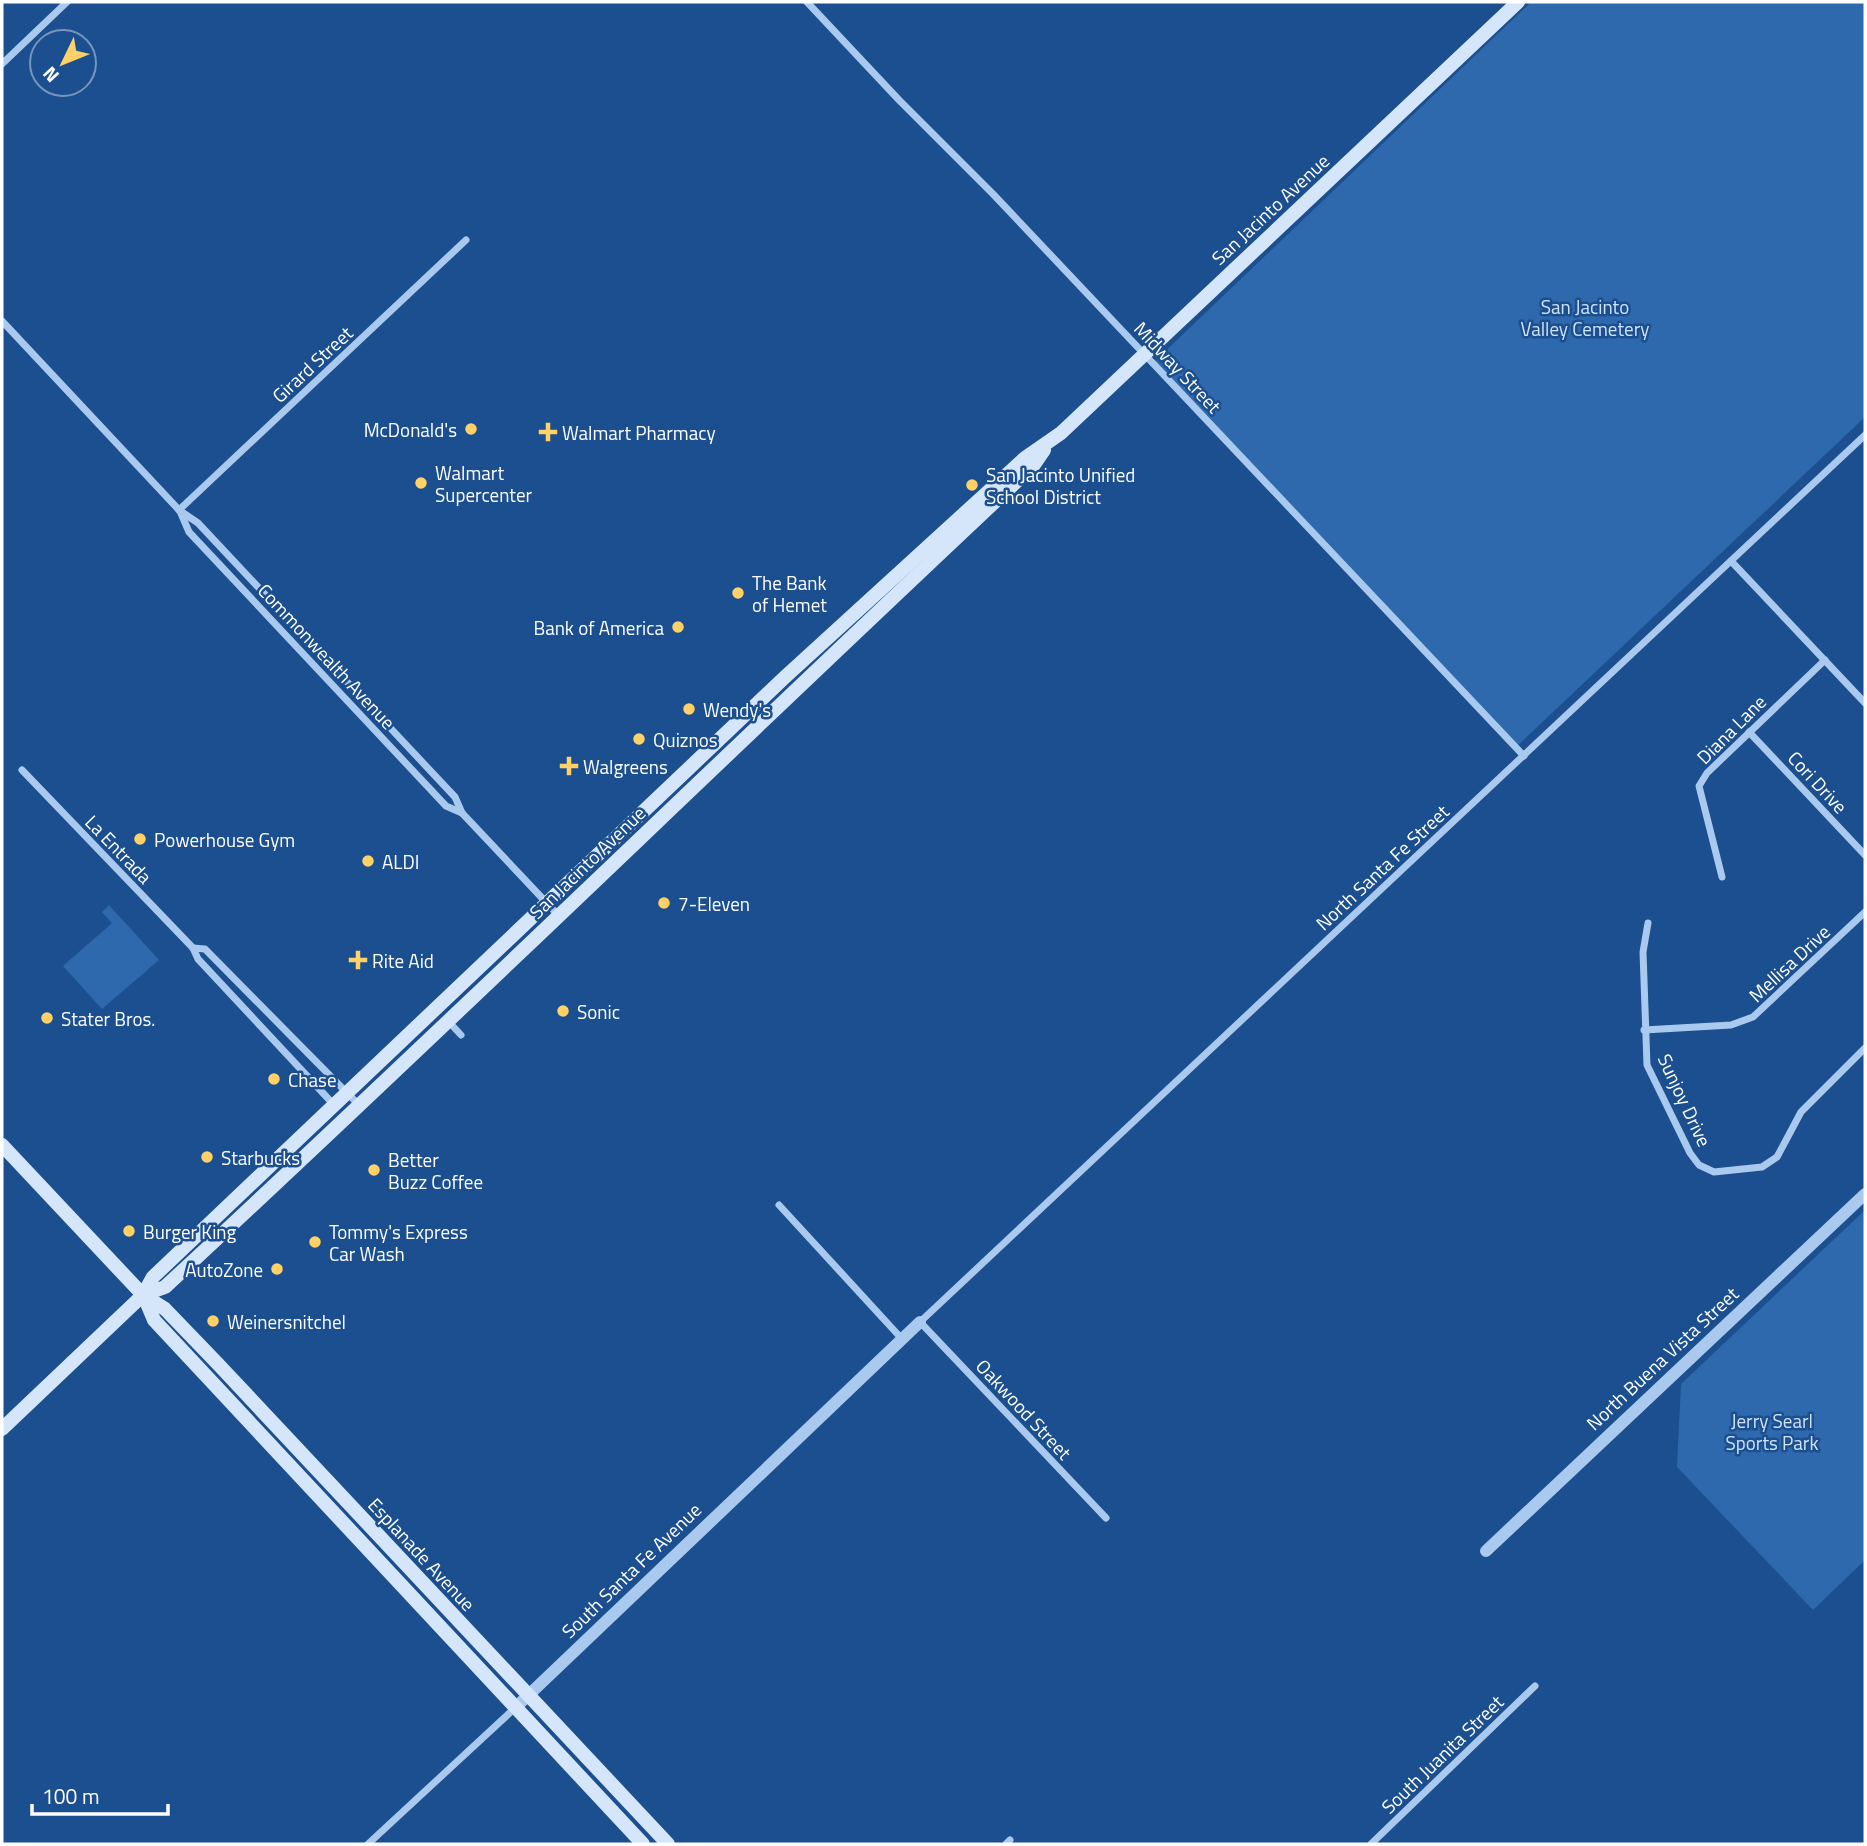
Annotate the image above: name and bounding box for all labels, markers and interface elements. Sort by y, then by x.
north arrow [28,28,98,98]
text: N [35,60,65,90]
street label: San Jacinto Avenue [1204,147,1336,271]
park label: San Jacinto Valley Cemetery [1521,292,1649,343]
street label: Midway Street [1128,315,1228,420]
street label: Girard Street [265,319,359,409]
place label: McDonald's [364,415,457,444]
place label: Walmart Pharmacy [562,418,716,447]
marker: McDonald's [463,421,479,437]
marker: Walmart Pharmacy [540,424,556,440]
place label: Walmart Supercenter [435,458,533,509]
place label: San Jacinto Unified School District [986,460,1135,511]
marker: Walmart Supercenter [413,475,429,491]
marker: San Jacinto Unified School District [964,477,980,493]
place label: The Bank of Hemet [752,568,827,619]
street label: Commonwealth Avenue [251,576,403,736]
marker: The Bank of Hemet [730,585,746,601]
place label: Bank of America [533,613,664,642]
marker: Bank of America [670,619,686,635]
street label: Diana Lane [1690,688,1772,770]
place label: Wendy's [703,695,771,724]
marker: Wendy's [681,701,697,717]
place label: Quiznos [653,725,718,754]
marker: Quiznos [631,731,647,747]
street label: Cori Drive [1781,744,1855,820]
place label: Walgreens [583,752,668,781]
marker: Walgreens [561,758,577,774]
street label: North Santa Fe Street [1309,797,1455,937]
street label: San Jacinto Avenue [522,799,652,925]
street label: La Entrada [79,808,160,890]
place label: Powerhouse Gym [154,825,295,854]
marker: Powerhouse Gym [132,831,148,847]
place label: ALDI [382,847,419,876]
marker: ALDI [360,853,376,869]
place label: 7-Eleven [678,889,750,918]
marker: 7-Eleven [656,895,672,911]
street label: Mellisa Drive [1742,917,1836,1009]
place label: Rite Aid [372,946,434,975]
marker: Rite Aid [350,952,366,968]
place label: Sonic [577,997,620,1026]
marker: Sonic [555,1003,571,1019]
place label: Stater Bros. [61,1004,155,1033]
marker: Stater Bros. [39,1010,55,1026]
street label: Sunjoy Drive [1651,1049,1719,1151]
place label: Chase [288,1065,337,1094]
marker: Chase [266,1071,282,1087]
place label: Starbucks [221,1143,300,1172]
place label: Better Buzz Coffee [388,1145,483,1196]
marker: Starbucks [199,1149,215,1165]
marker: Better Buzz Coffee [366,1162,382,1178]
place label: Burger King [143,1217,237,1246]
place label: Tommy's Express Car Wash [329,1217,468,1268]
marker: Burger King [121,1223,137,1239]
marker: Tommy's Express Car Wash [307,1234,323,1250]
place label: AutoZone [185,1255,263,1284]
marker: AutoZone [269,1261,285,1277]
street label: North Buena Vista Street [1579,1279,1745,1437]
place label: Weinersnitchel [227,1307,346,1336]
marker: Weinersnitchel [205,1313,221,1329]
street label: Oakwood Street [969,1352,1079,1466]
park label: Jerry Searl Sports Park [1726,1406,1818,1457]
street label: Esplanade Avenue [362,1491,482,1617]
street label: South Santa Fe Avenue [555,1495,707,1645]
street label: South Juanita Street [1374,1688,1510,1820]
scale bar [32,1772,168,1816]
text: 100 m [42,1780,99,1812]

